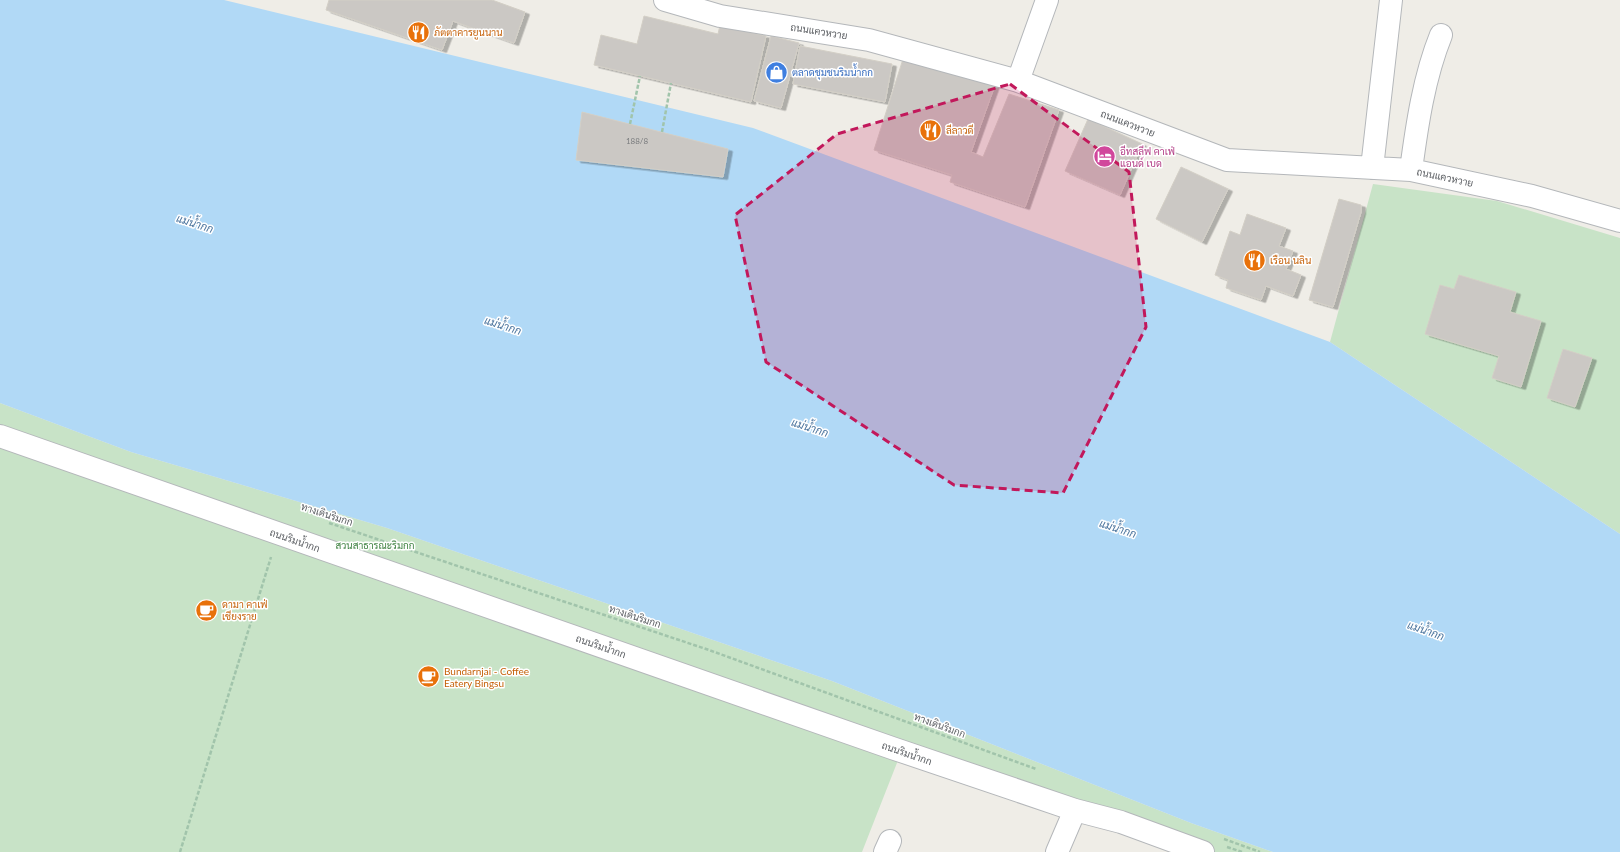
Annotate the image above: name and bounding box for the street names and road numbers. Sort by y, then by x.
street label: ถนนแควหวาย [790,21,848,41]
street label: ถนนแควหวาย [1099,107,1157,139]
street label: ถนนแควหวาย [1416,165,1474,189]
street label: ทางเดินริมกก [300,500,355,528]
street label: ถนนริมน้ำกก [268,523,323,554]
street label: ทางเดินริมกก [608,602,663,630]
street label: ถนนริมน้ำกก [574,629,629,660]
street label: ทางเดินริมกก [913,710,968,740]
street label: ถนนริมน้ำกก [880,736,935,767]

